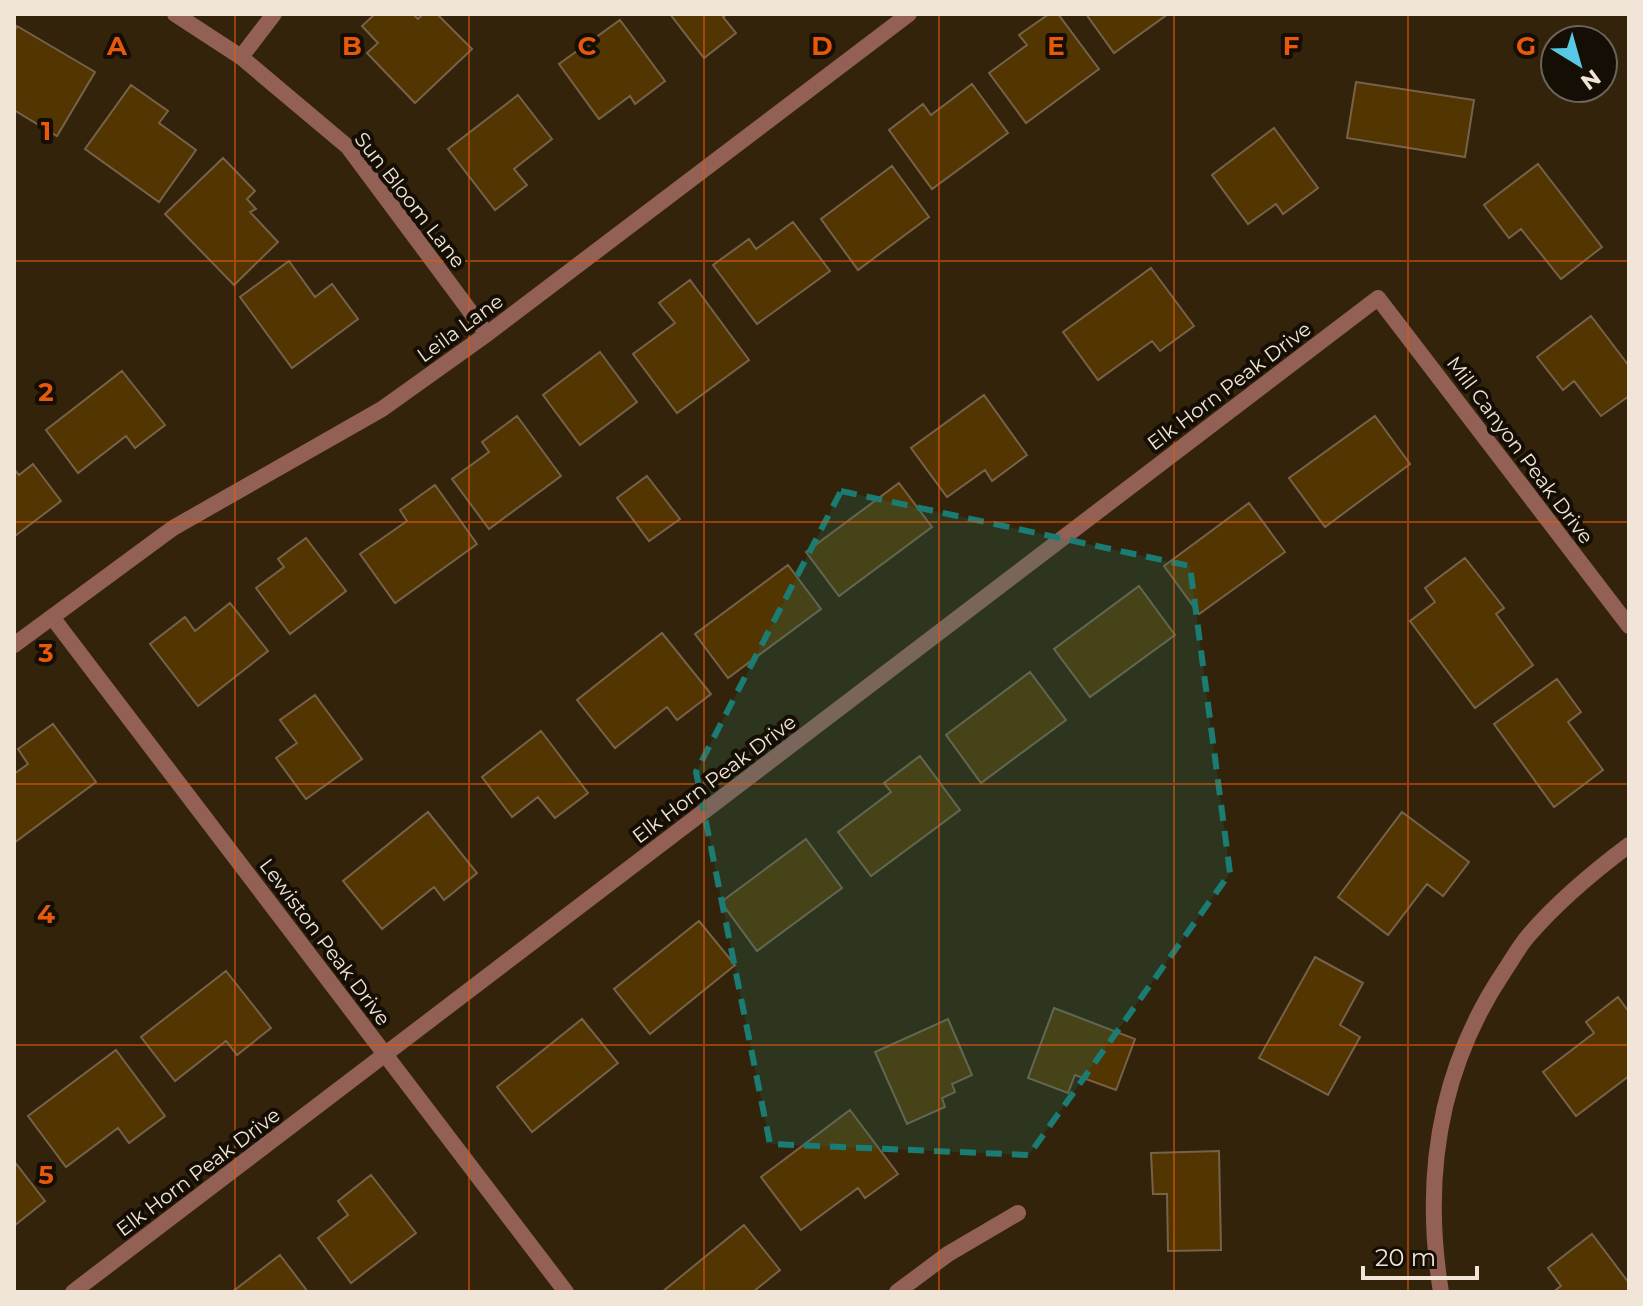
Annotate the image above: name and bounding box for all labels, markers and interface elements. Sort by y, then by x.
north arrow [1539,24,1619,104]
text: A [106,30,128,62]
text: B [342,30,362,62]
text: C [578,30,597,62]
text: D [811,30,833,62]
text: E [1047,30,1065,62]
text: F [1283,30,1299,62]
text: G [1516,30,1536,62]
text: N [1576,63,1606,96]
text: 1 [41,115,51,147]
street label: Sun Bloom Lane [350,127,470,273]
street label: Leila Lane [412,289,508,367]
street label: Elk Horn Peak Drive [1142,317,1316,455]
street label: Mill Canyon Peak Drive [1442,352,1598,548]
text: 2 [38,376,54,408]
text: 3 [37,637,54,669]
street label: Elk Horn Peak Drive [627,710,801,848]
street label: Lewiston Peak Drive [254,854,396,1030]
text: 4 [37,898,55,930]
street label: Elk Horn Peak Drive [111,1103,285,1241]
text: 5 [38,1159,54,1191]
scale bar [1363,1230,1477,1280]
text: 20 m [1375,1243,1436,1272]

